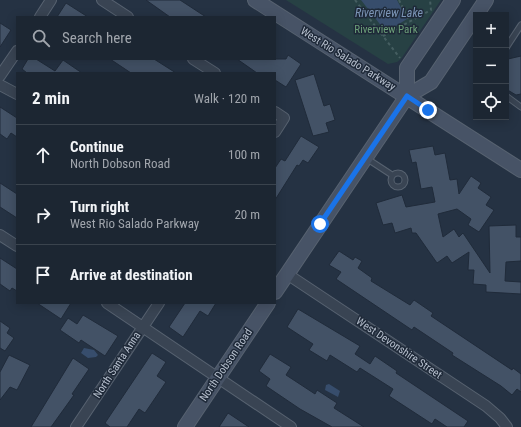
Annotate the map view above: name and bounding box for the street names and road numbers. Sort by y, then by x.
street label: West Rio Salado Parkway [298,25,398,94]
street label: West Devonshire Street [354,314,444,382]
street label: North Dobson Road [197,326,255,404]
street label: North Santa Anna [91,329,143,401]

